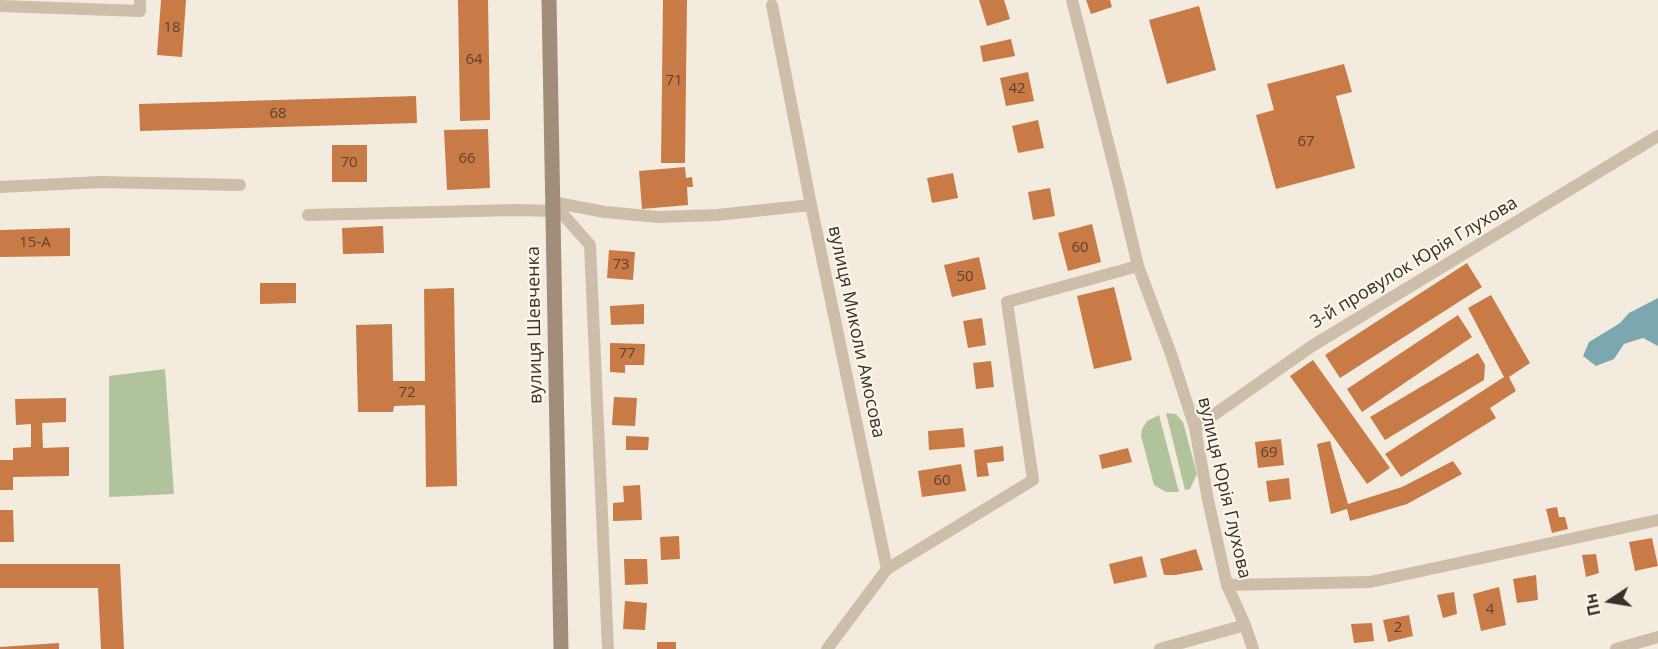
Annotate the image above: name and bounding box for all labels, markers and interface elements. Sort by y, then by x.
house number: 18 [163,19,181,37]
house number: 64 [465,51,483,69]
house number: 71 [665,72,683,90]
house number: 42 [1008,80,1026,98]
house number: 68 [269,105,287,123]
house number: 67 [1297,133,1315,151]
house number: 66 [458,150,476,168]
house number: 70 [340,154,358,172]
street label: 3-й провулок Юрія Глухова [1306,192,1522,334]
street label: вулиця Миколи Амосова [823,224,889,440]
house number: 15-А [19,234,51,252]
house number: 60 [1071,239,1089,257]
street label: вулиця Шевченка [523,246,547,404]
house number: 73 [612,256,630,274]
house number: 50 [956,268,974,286]
house number: 77 [618,345,636,363]
house number: 72 [398,384,416,402]
street label: вулиця Юрія Глухова [1193,395,1255,581]
house number: 69 [1260,444,1278,462]
house number: 60 [933,472,951,490]
north arrow [1580,571,1640,631]
text: Пн [1579,591,1605,618]
house number: 4 [1486,601,1494,619]
house number: 2 [1394,619,1402,637]

